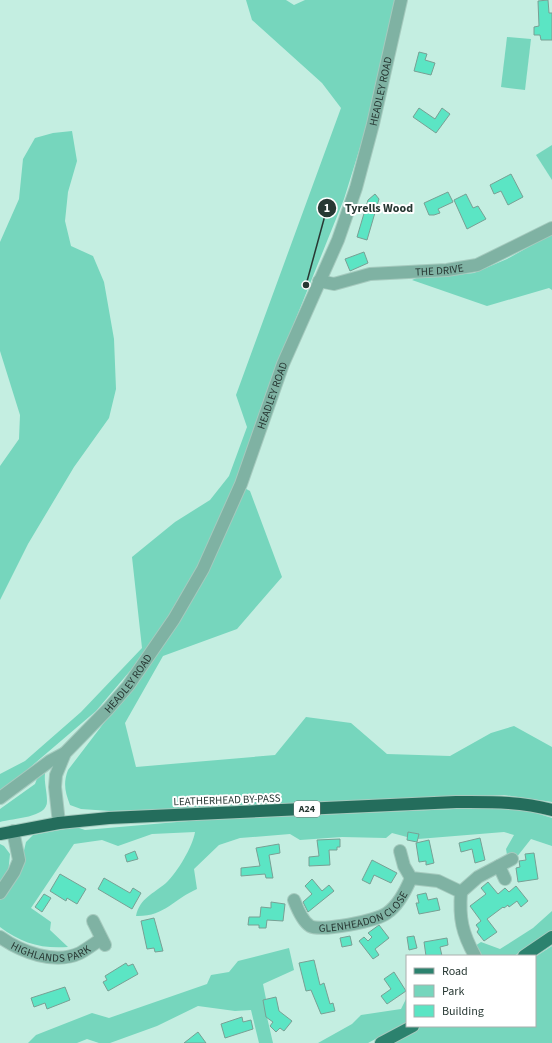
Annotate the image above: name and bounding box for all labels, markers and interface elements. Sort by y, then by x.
street label: HEADLEY ROAD [365,55,396,127]
callout: Tyrells Wood [317,196,421,220]
text: 1 [324,200,330,217]
text: Tyrells Wood [345,200,413,217]
street label: THE DRIVE [415,260,465,279]
street label: HEADLEY ROAD [253,359,291,431]
street label: HEADLEY ROAD [100,651,155,716]
street label: LEATHERHEAD BY-PASS [173,791,281,809]
road number: A24 [294,801,320,817]
street label: GLENHEADON CLOSE [319,888,411,935]
street label: HIGHLANDS PARK [8,938,94,965]
legend [406,955,536,1027]
text: Road [442,963,468,980]
text: Park [442,983,464,1000]
text: Building [442,1003,484,1020]

